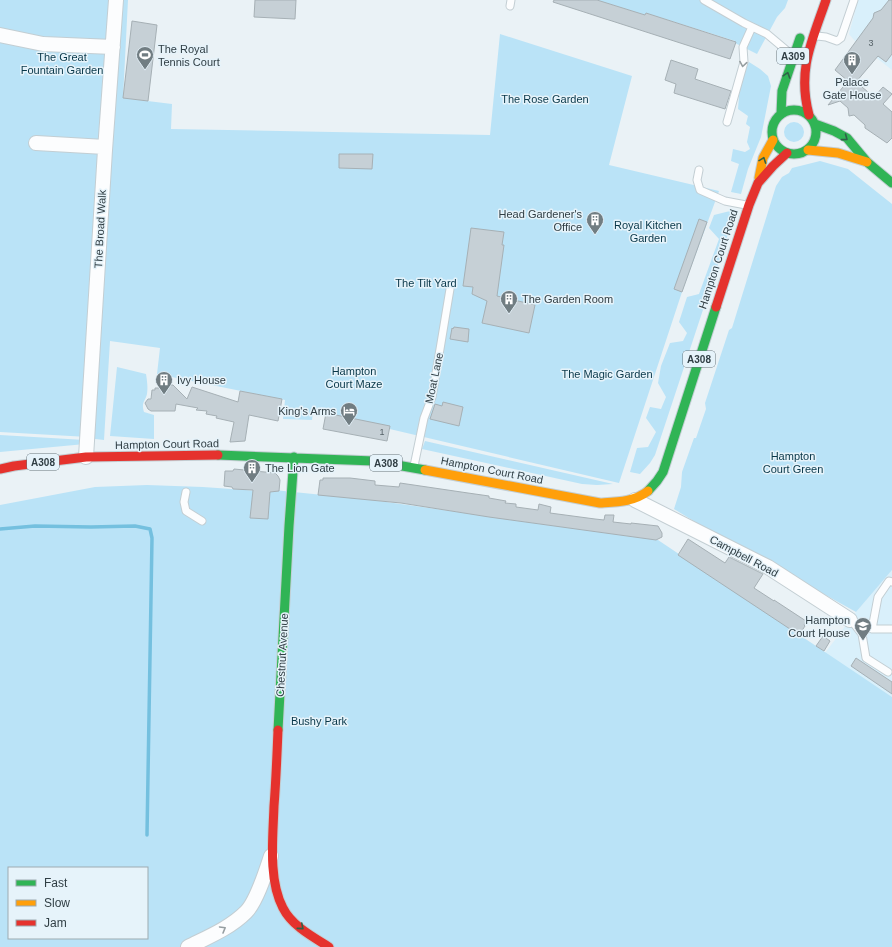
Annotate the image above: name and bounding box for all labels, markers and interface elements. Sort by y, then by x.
house number: 3 [868,38,874,48]
place label: The Royal Tennis Court [158,43,220,68]
sports icon: The Royal Tennis Court [135,45,155,70]
road number: A309 [777,48,809,64]
building icon: Palace Gate House [842,50,862,75]
park label: The Great Fountain Garden [21,51,103,76]
one-way arrow [739,61,747,67]
one-way arrow [782,72,790,79]
place label: Palace Gate House [823,76,881,101]
park label: The Rose Garden [501,93,589,105]
one-way arrow [840,133,848,140]
one-way arrow [758,157,767,164]
street label: The Broad Walk [92,189,108,268]
place label: Head Gardener's Office [499,208,582,233]
street label: Hampton Court Road [696,208,740,310]
building icon: Head Gardener's Office [585,210,605,235]
park label: Royal Kitchen Garden [614,219,682,244]
park label: The Tilt Yard [395,277,457,289]
building icon: The Garden Room [499,289,519,314]
place label: The Garden Room [522,293,613,305]
street label: Moat Lane [423,351,445,405]
road number: A308 [683,351,715,367]
park label: Hampton Court Maze [326,365,382,390]
park label: The Magic Garden [561,368,653,380]
building icon: Ivy House [154,370,174,395]
place label: Ivy House [177,374,226,386]
hotel icon: King's Arms [339,401,359,426]
place label: King's Arms [278,405,336,417]
house number: 1 [379,427,385,437]
street label: Hampton Court Road [115,437,219,451]
park label: Hampton Court Green [763,450,823,475]
road number: A308 [27,454,59,470]
street label: Hampton Court Road [440,454,544,486]
road number: A308 [370,455,402,471]
building icon: The Lion Gate [242,458,262,483]
place label: The Lion Gate [265,462,335,474]
street label: Campbell Road [708,533,780,579]
street label: Chestnut Avenue [274,613,290,697]
place label: Hampton Court House [788,614,850,639]
school or university icon: Hampton Court House [853,616,873,641]
park label: Bushy Park [291,715,348,727]
legend [8,867,148,939]
text: Fast [44,876,68,890]
text: Slow [44,896,70,910]
text: Jam [44,916,67,930]
one-way arrow [296,923,303,930]
one-way arrow [219,927,226,934]

